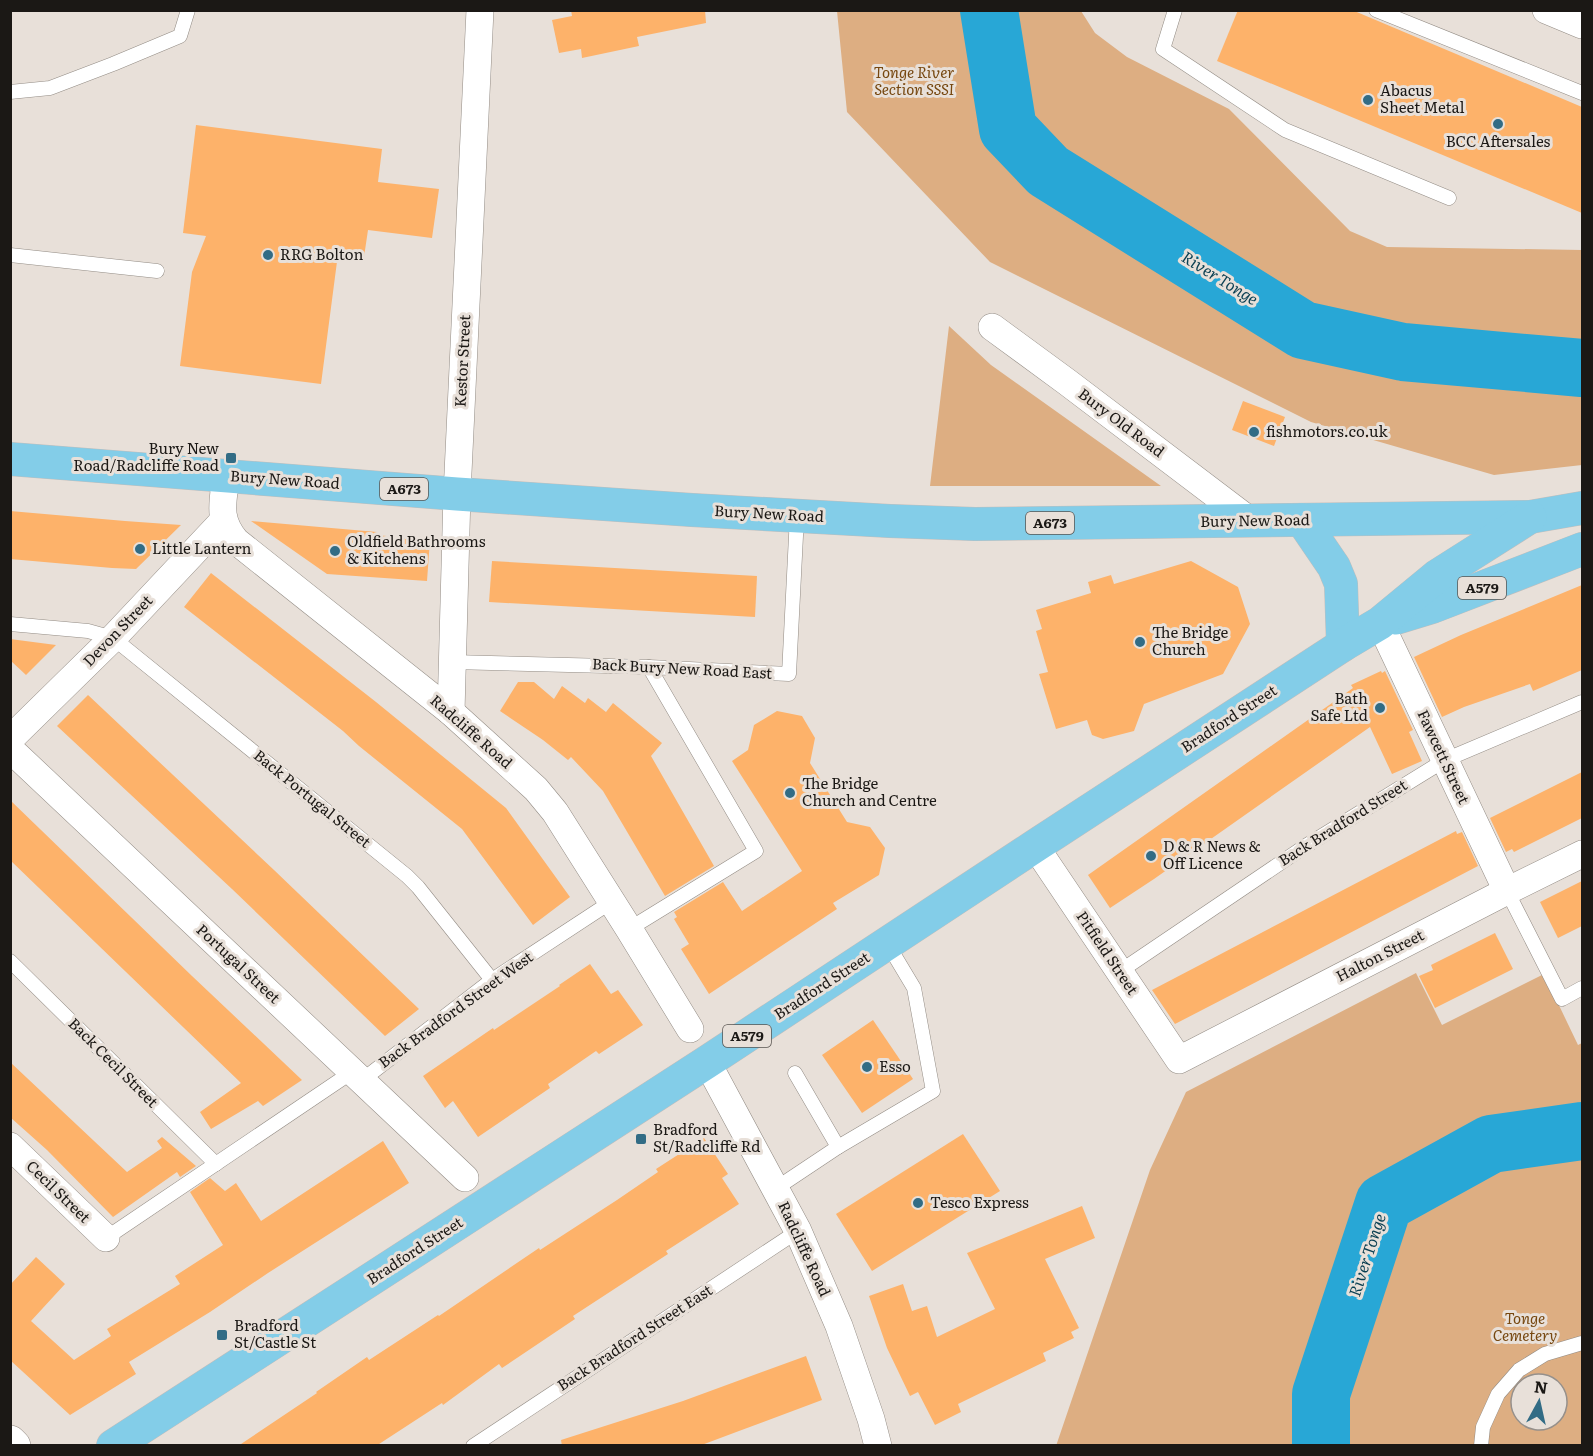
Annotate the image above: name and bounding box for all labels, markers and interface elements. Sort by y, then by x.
park label: Tonge River Section SSSI [874,60,954,100]
place label: Abacus Sheet Metal [1380,78,1465,118]
marker: Abacus Sheet Metal [1361,93,1375,107]
marker: BCC Aftersales [1491,117,1505,131]
place label: BCC Aftersales [1446,129,1551,152]
place label: RRG Bolton [280,242,363,265]
water label: River Tonge [1178,244,1263,310]
marker: RRG Bolton [261,248,275,262]
street label: Kestor Street [448,314,475,408]
street label: Bury Old Road [1074,382,1170,462]
place label: fishmotors.co.uk [1266,419,1389,442]
marker: fishmotors.co.uk [1247,425,1261,439]
place label: Bury New Road/Radcliffe Road [73,436,219,476]
marker: Bury New Road/Radcliffe Road [224,451,238,465]
street label: Bury New Road [230,463,341,494]
road number: A673 [380,478,428,500]
street label: Bury New Road [714,498,825,527]
street label: Bury New Road [1200,507,1310,532]
road number: A673 [1026,512,1074,534]
place label: Oldfield Bathrooms & Kitchens [347,529,486,569]
place label: Little Lantern [152,536,252,559]
marker: Little Lantern [133,542,147,556]
marker: Oldfield Bathrooms & Kitchens [328,544,342,558]
road number: A579 [1458,577,1506,599]
street label: Devon Street [77,589,157,671]
place label: The Bridge Church [1152,620,1228,660]
marker: The Bridge Church [1133,635,1147,649]
street label: Back Bury New Road East [591,651,773,684]
street label: Bradford Street [1176,678,1281,757]
place label: Bath Safe Ltd [1310,686,1368,726]
street label: Radcliffe Road [426,688,518,773]
marker: Bath Safe Ltd [1373,701,1387,715]
street label: Fawcett Street [1412,705,1476,807]
street label: Back Portugal Street [249,743,376,852]
place label: The Bridge Church and Centre [802,771,937,811]
street label: Back Bradford Street [1273,773,1411,871]
marker: The Bridge Church and Centre [783,786,797,800]
place label: D & R News & Off Licence [1163,834,1261,874]
marker: D & R News & Off Licence [1144,849,1158,863]
street label: Pitfield Street [1072,906,1145,999]
street label: Portugal Street [192,918,286,1008]
street label: Halton Street [1331,923,1427,987]
street label: Back Bradford Street West [373,945,537,1073]
street label: Bradford Street [769,945,874,1024]
street label: Back Cecil Street [64,1012,164,1112]
road number: A579 [723,1025,771,1047]
place label: Esso [879,1054,911,1077]
marker: Esso [860,1060,874,1074]
place label: Bradford St/Radcliffe Rd [653,1117,760,1157]
marker: Bradford St/Radcliffe Rd [634,1132,648,1146]
street label: Cecil Street [22,1154,96,1228]
place label: Tesco Express [930,1190,1029,1213]
marker: Tesco Express [911,1196,925,1210]
street label: Radcliffe Road [773,1197,838,1300]
street label: Bradford Street [362,1210,467,1289]
water label: River Tonge [1341,1210,1391,1299]
street label: Back Bradford Street East [552,1278,716,1396]
park label: Tonge Cemetery [1493,1306,1557,1346]
place label: Bradford St/Castle St [234,1313,316,1353]
marker: Bradford St/Castle St [215,1328,229,1342]
north arrow [1509,1372,1569,1432]
text: N [1533,1373,1550,1399]

